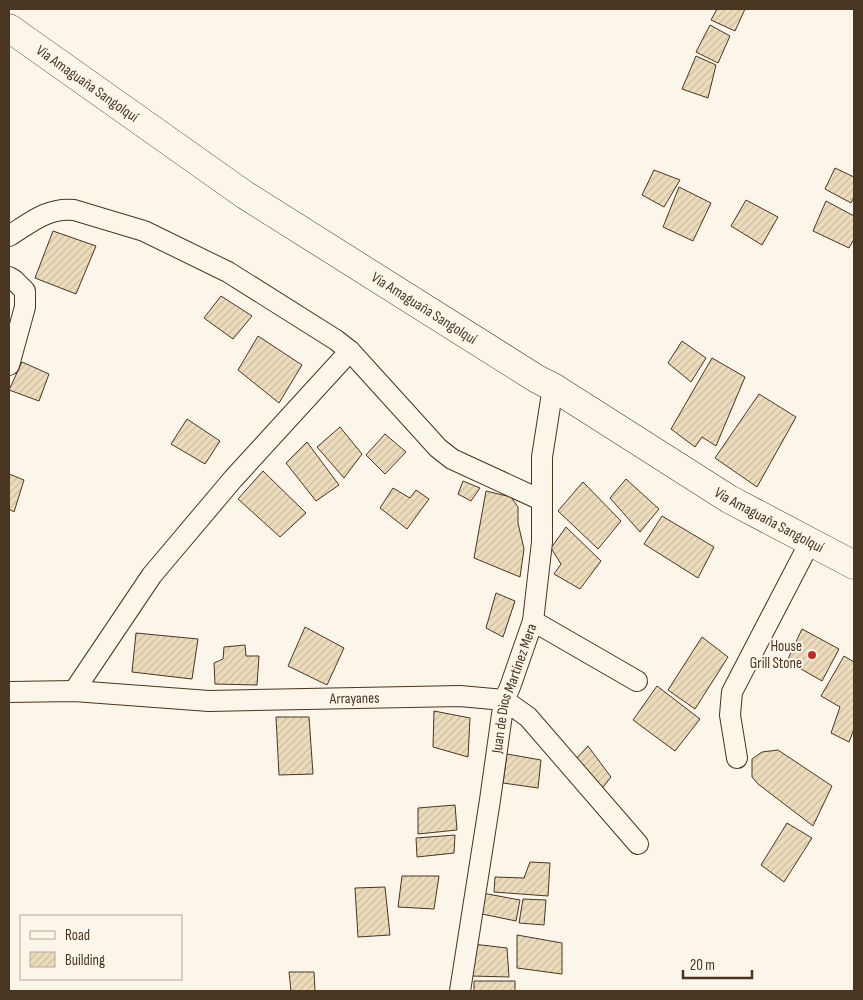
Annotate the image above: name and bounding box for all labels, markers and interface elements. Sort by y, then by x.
street label: Via Amaguaña Sangolquí [32,41,142,127]
street label: Via Amaguaña Sangolquí [368,268,481,349]
street label: Via Amaguaña Sangolquí [711,483,827,557]
street label: Juan de Dios Martínez Mera [488,621,541,755]
place label: House Grill Stone [750,637,802,673]
marker: House Grill Stone [806,649,818,661]
street label: Arrayanes [328,689,380,709]
legend [20,915,182,980]
text: Road [65,926,90,945]
scale bar [683,948,752,980]
text: Building [65,951,105,970]
text: 20 m [690,956,715,975]

